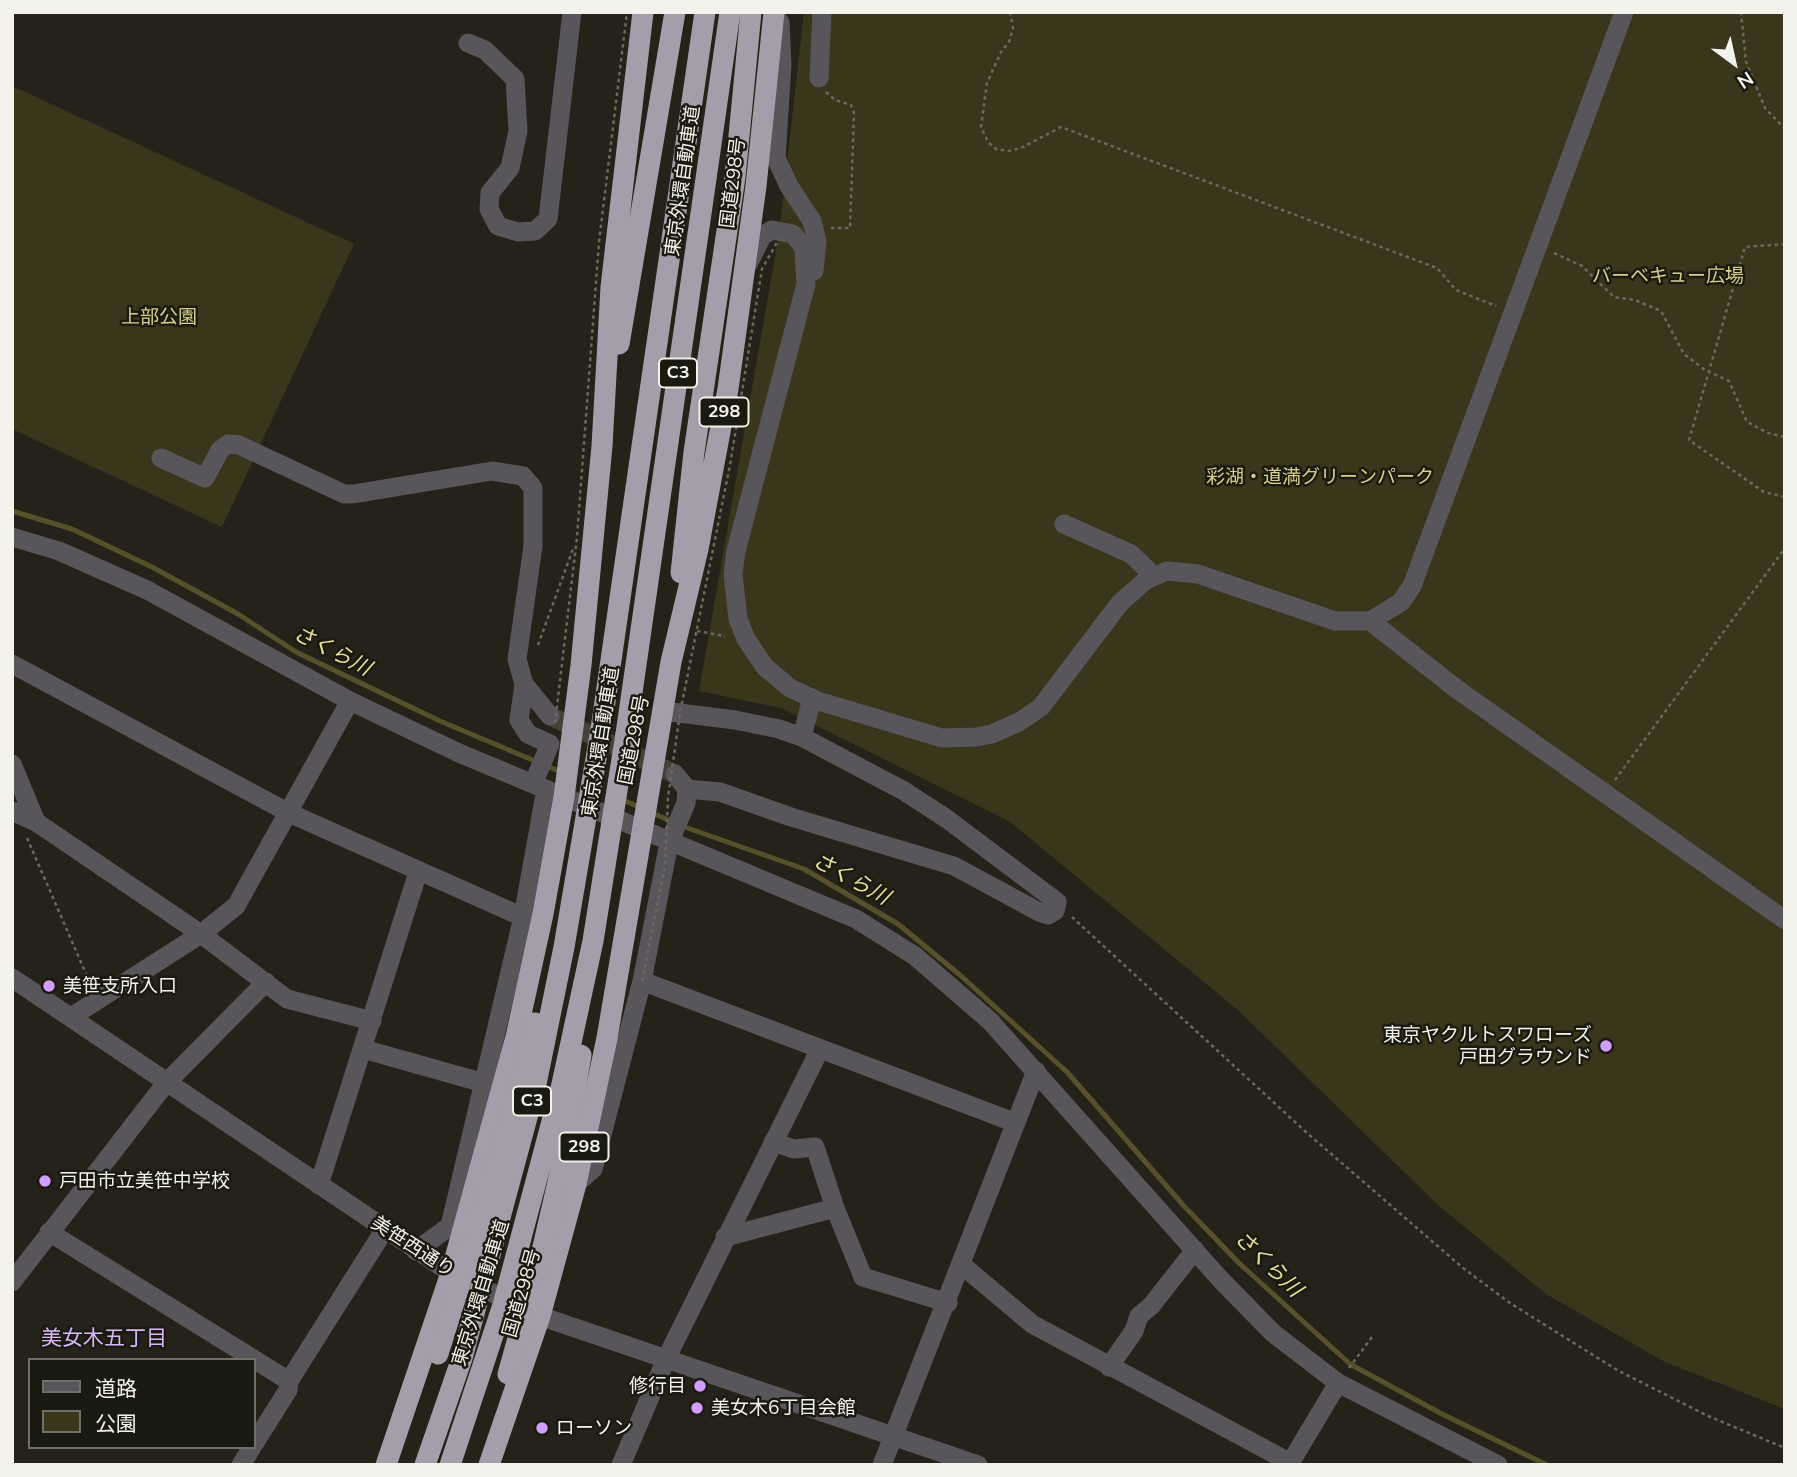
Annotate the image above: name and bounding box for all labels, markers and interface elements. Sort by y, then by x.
north arrow [1699,28,1769,98]
text: N [1733,67,1758,95]
street label: 東京外環自動車道 [661,104,705,258]
street label: 国道298号 [716,136,750,230]
park label: バーベキュー広場 [1592,265,1744,287]
park label: 上部公園 [121,306,197,328]
road number: C3 [659,358,697,388]
road number: 298 [700,398,748,426]
park label: 彩湖・道満グリーンパーク [1206,466,1434,488]
water label: さくら川 [289,621,375,681]
street label: 東京外環自動車道 [578,665,624,819]
street label: 国道298号 [614,693,654,787]
water label: さくら川 [808,848,894,910]
place label: 美笹支所入口 [63,975,177,997]
marker: 美笹支所入口 [41,978,57,994]
place label: 東京ヤクルトスワローズ 戸田グラウンド [1383,1024,1592,1068]
marker: 東京ヤクルトスワローズ 戸田グラウンド [1598,1038,1614,1054]
road number: C3 [513,1086,551,1116]
road number: 298 [560,1132,608,1162]
place label: 戸田市立美笹中学校 [59,1170,230,1192]
marker: 戸田市立美笹中学校 [37,1173,53,1189]
street label: 美笹西通り [367,1212,459,1282]
street label: 東京外環自動車道 [448,1217,514,1369]
water label: さくら川 [1229,1226,1307,1302]
street label: 国道298号 [498,1246,546,1340]
district label: 美女木五丁目 [41,1326,167,1352]
legend [28,1358,256,1449]
text: 道路 [95,1375,137,1401]
place label: 修行目 [629,1375,686,1397]
marker: 修行目 [692,1378,708,1394]
place label: 美女木6丁目会館 [711,1397,855,1419]
marker: 美女木6丁目会館 [689,1400,705,1416]
text: 公園 [95,1410,137,1436]
place label: ローソン [556,1417,632,1439]
marker: ローソン [534,1420,550,1436]

